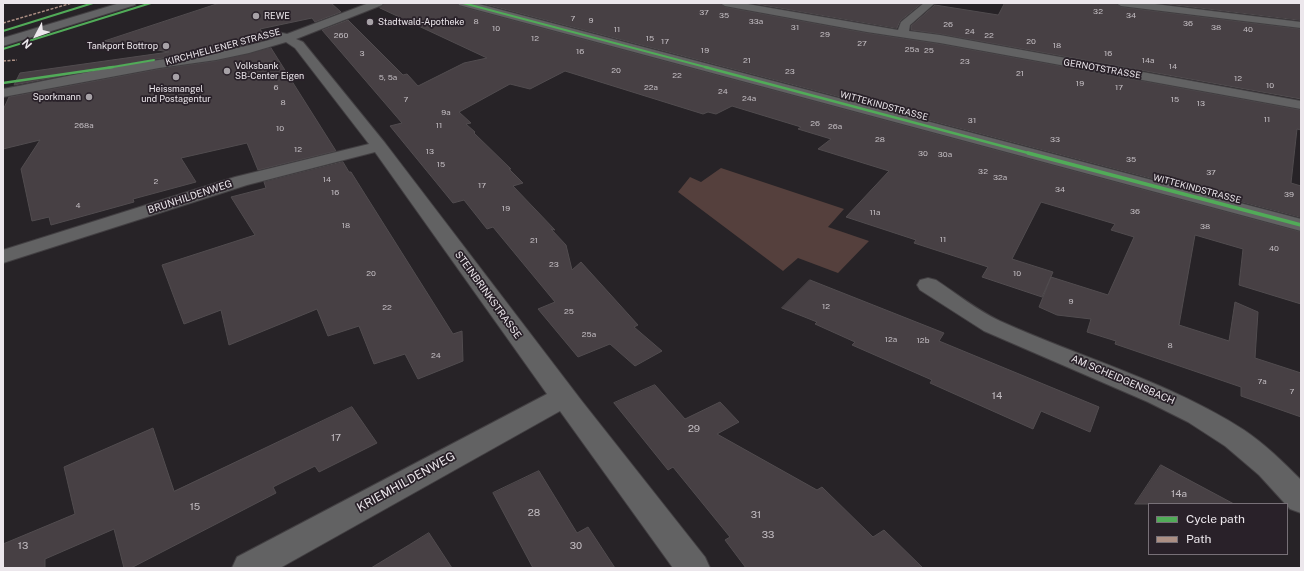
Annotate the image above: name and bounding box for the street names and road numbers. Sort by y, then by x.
street label: KIRCHHELLENER STRASSE [164,26,282,68]
street label: GERNOTSTRASSE [1062,57,1142,81]
street label: WITTEKINDSTRASSE [839,89,929,123]
street label: WITTEKINDSTRASSE [1152,172,1242,206]
street label: BRUNHILDENWEG [146,178,234,216]
street label: STEINBRINKSTRASSE [452,249,524,341]
street label: AM SCHEIDGENSBACH [1069,353,1177,407]
street label: KRIEMHILDENWEG [354,449,458,515]

